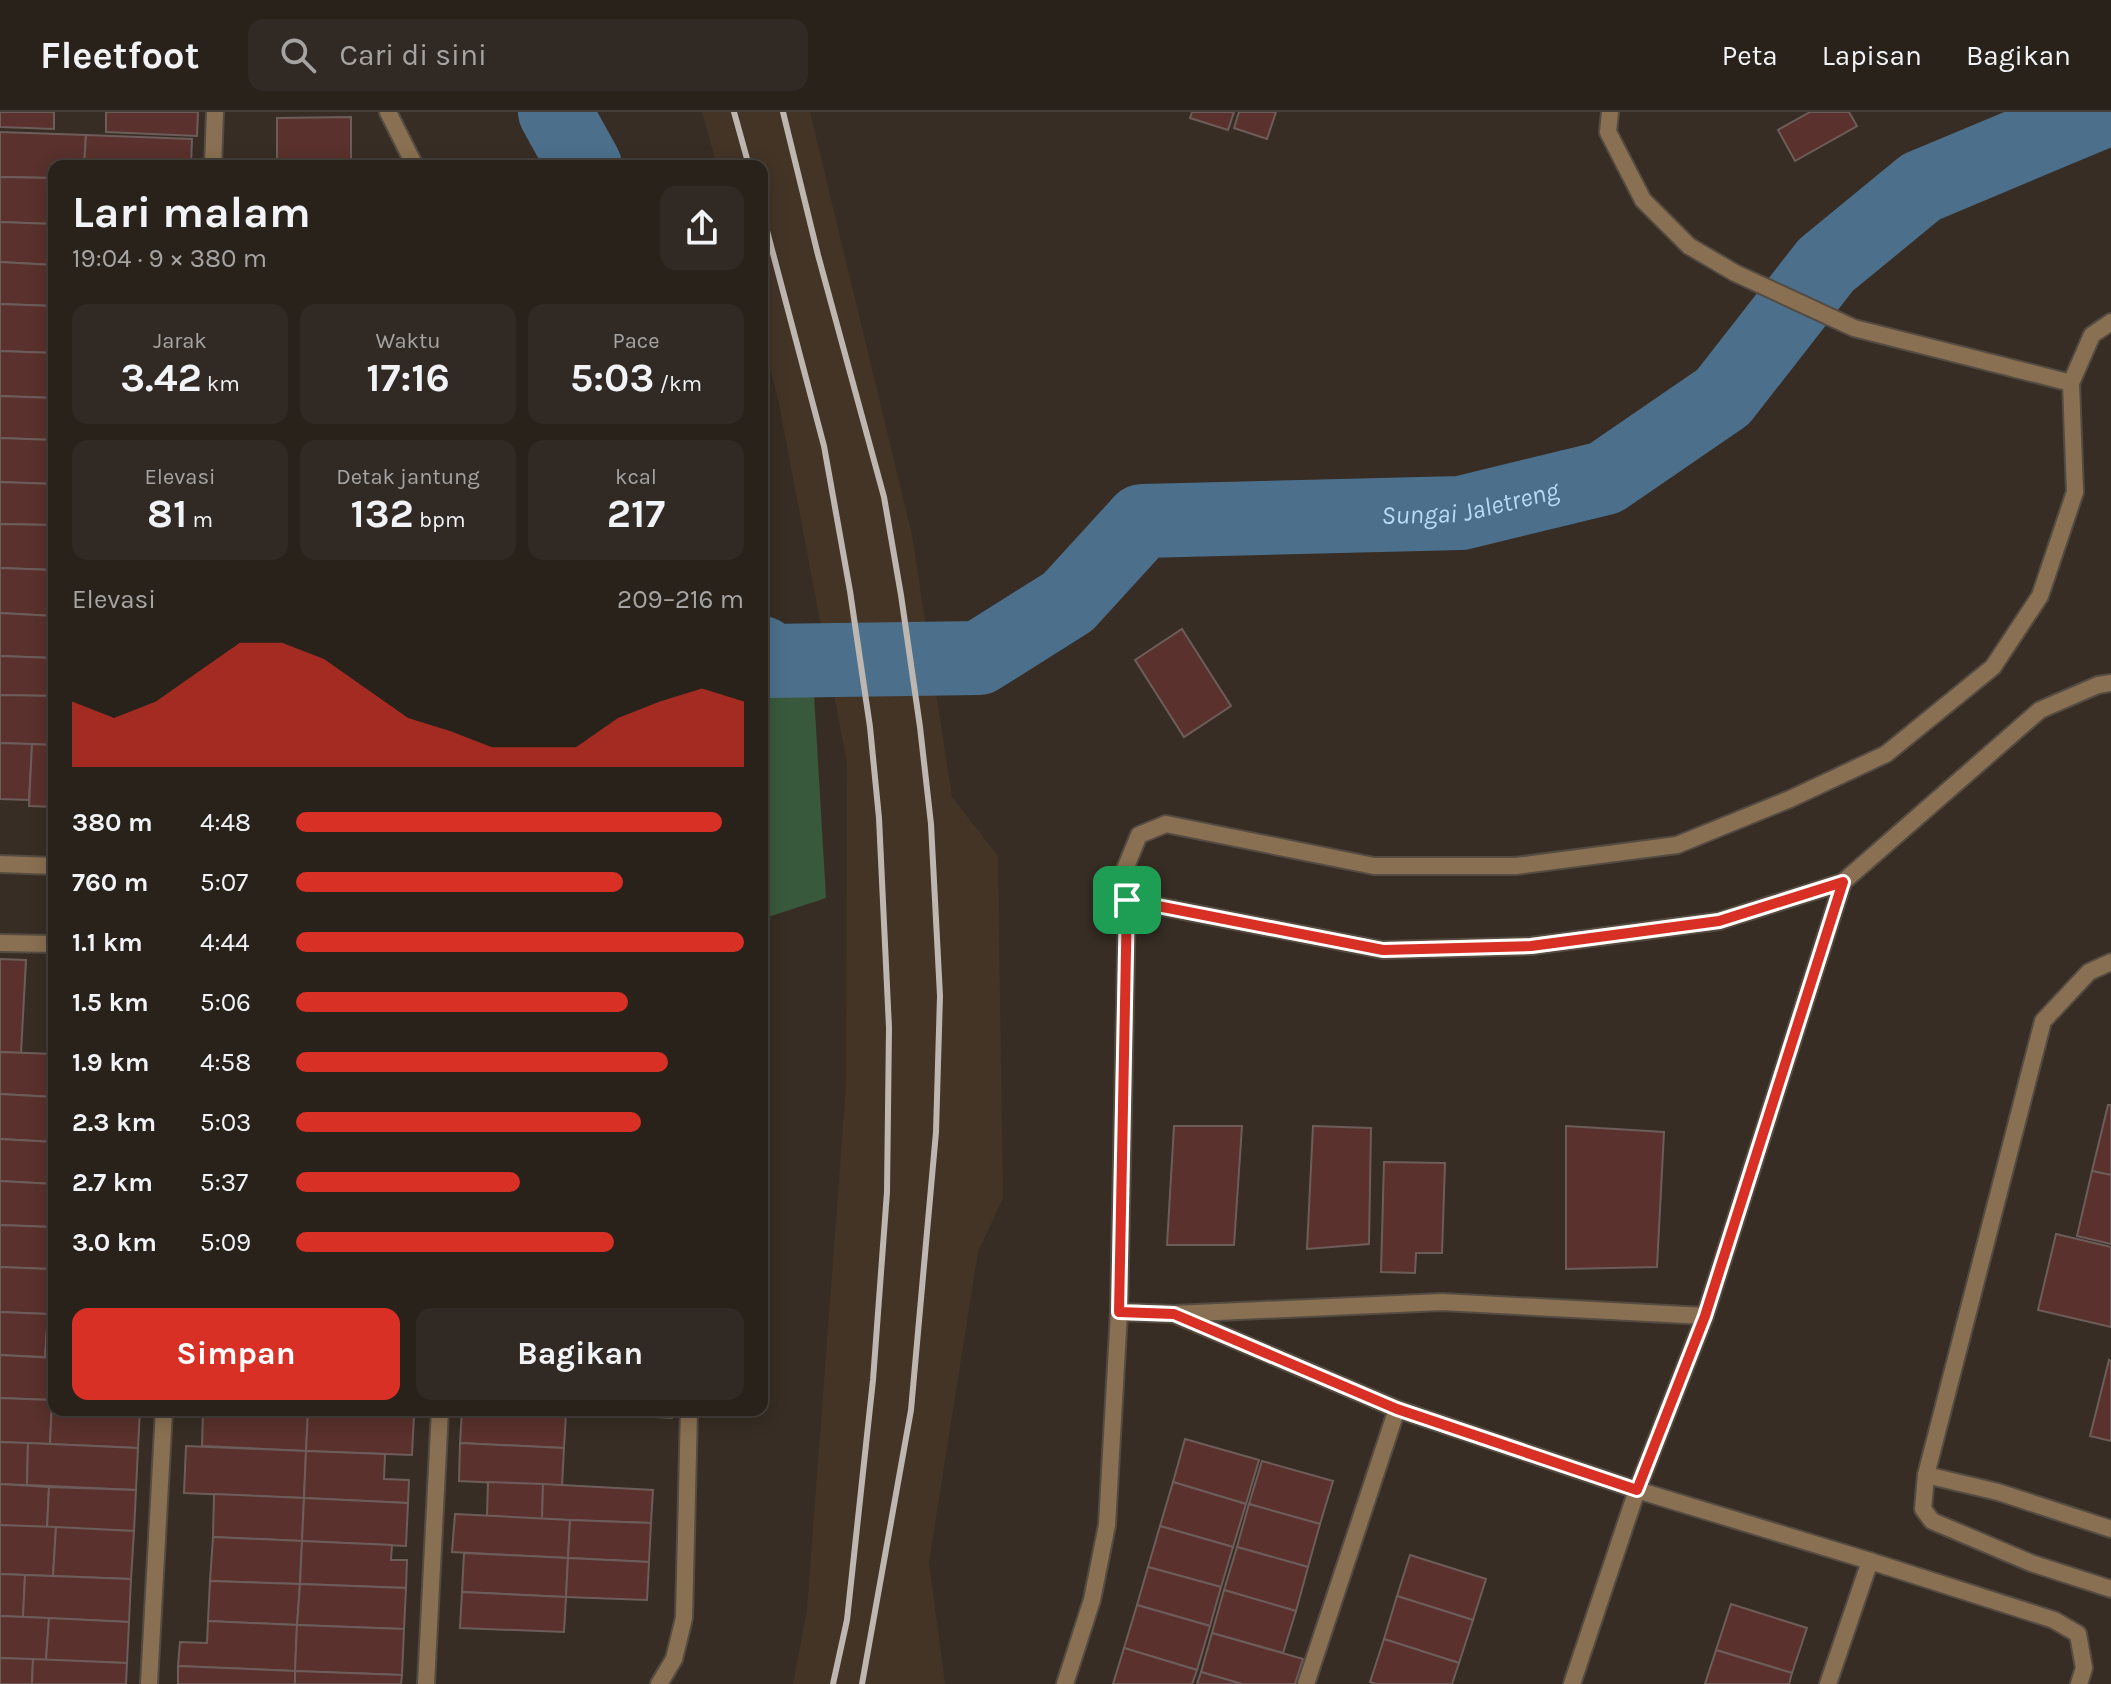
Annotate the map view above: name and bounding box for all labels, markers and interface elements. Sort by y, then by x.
search box [248,19,808,91]
text: Fleetfoot [40,33,200,78]
icon: search [276,33,320,77]
text: Cari di sini [340,37,487,73]
text: Peta [1722,39,1778,72]
text: Lapisan [1822,39,1922,72]
text: Bagikan [1966,39,2071,72]
button: share [660,186,744,270]
text: Lari malam [72,187,311,238]
text: 19:04 · 9 × 380 m [72,243,267,274]
text: Jarak [153,328,207,354]
text: Waktu [375,328,441,354]
text: Pace [613,328,659,354]
text: 3.42 [120,354,202,401]
text: 17:16 [366,354,450,401]
text: 5:03 [570,354,654,401]
text: km [202,371,240,397]
text: /km [654,371,702,397]
text: Elevasi [144,464,216,490]
text: Detak jantung [336,464,480,490]
text: kcal [615,464,657,490]
water label: Sungai Jaletreng [1381,474,1563,530]
text: 81 [147,490,187,537]
text: 132 [350,490,414,537]
text: 217 [607,490,665,537]
text: m [187,507,213,533]
text: bpm [414,507,466,533]
text: Elevasi [72,584,156,615]
text: 209–216 m [617,584,744,615]
text: 380 m [72,807,153,838]
text: 4:48 [200,807,251,838]
pin [1093,866,1161,934]
text: 760 m [72,867,148,898]
text: 5:07 [200,867,248,898]
icon: arrive [1105,878,1149,922]
text: 1.1 km [72,927,143,958]
text: 4:44 [200,927,250,958]
text: 1.5 km [72,987,149,1018]
text: 5:06 [200,987,251,1018]
text: 1.9 km [72,1047,149,1078]
text: 4:58 [200,1047,251,1078]
text: 2.3 km [72,1107,156,1138]
text: 5:03 [200,1107,251,1138]
text: 2.7 km [72,1167,153,1198]
text: 5:37 [200,1167,248,1198]
text: 3.0 km [72,1227,157,1258]
text: 5:09 [200,1227,251,1258]
button: Simpan [72,1308,400,1400]
button: Bagikan [416,1308,744,1400]

